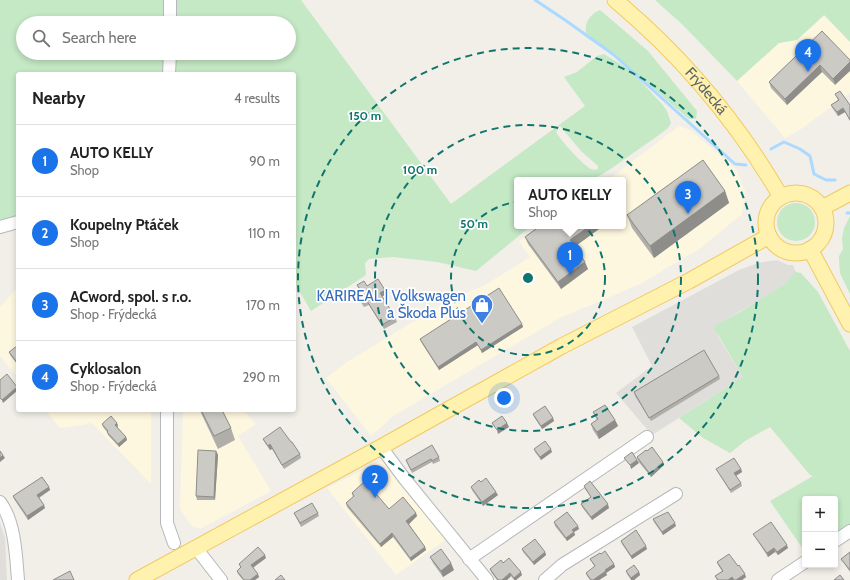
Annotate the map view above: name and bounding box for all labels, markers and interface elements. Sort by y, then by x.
search box [16,16,296,60]
icon: search [30,27,52,49]
text: Search here [62,29,137,47]
pin: 4 [795,39,821,72]
street label: Frýdecká [681,64,732,119]
text: Nearby [32,88,85,108]
text: 4 results [234,90,280,106]
text: 150 m [349,108,381,123]
text: AUTO KELLY [70,144,153,162]
text: 1 [43,153,47,169]
text: 90 m [249,153,280,169]
text: Shop [70,162,99,178]
text: 100 m [403,162,437,177]
popup [514,177,626,229]
pin: 3 [675,181,701,214]
text: AUTO KELLY [528,186,612,204]
text: Shop [528,204,557,220]
text: Koupelny Ptáček [70,216,179,234]
text: 50 m [460,216,488,231]
text: 2 [42,225,48,241]
text: 110 m [248,225,280,241]
text: Shop [70,234,99,250]
pin: 1 [557,242,583,275]
centre of rings [521,271,535,285]
place label: KARIREAL | Volkswagen a Škoda Plus [317,287,466,322]
text: ACword, spol. s r.o. [70,288,191,306]
shop icon: KARIREAL | Volkswagen a Škoda Plus [469,292,495,325]
text: 3 [41,297,49,313]
text: 170 m [246,297,280,313]
text: Shop · Frýdecká [70,306,156,322]
text: Cyklosalon [70,360,141,378]
text: 4 [41,369,49,385]
text: 290 m [242,369,280,385]
text: Shop · Frýdecká [70,378,156,394]
your location [494,388,514,408]
pin: 2 [362,465,388,498]
map controls [802,496,838,568]
button: + [802,496,838,532]
button: − [802,532,838,568]

